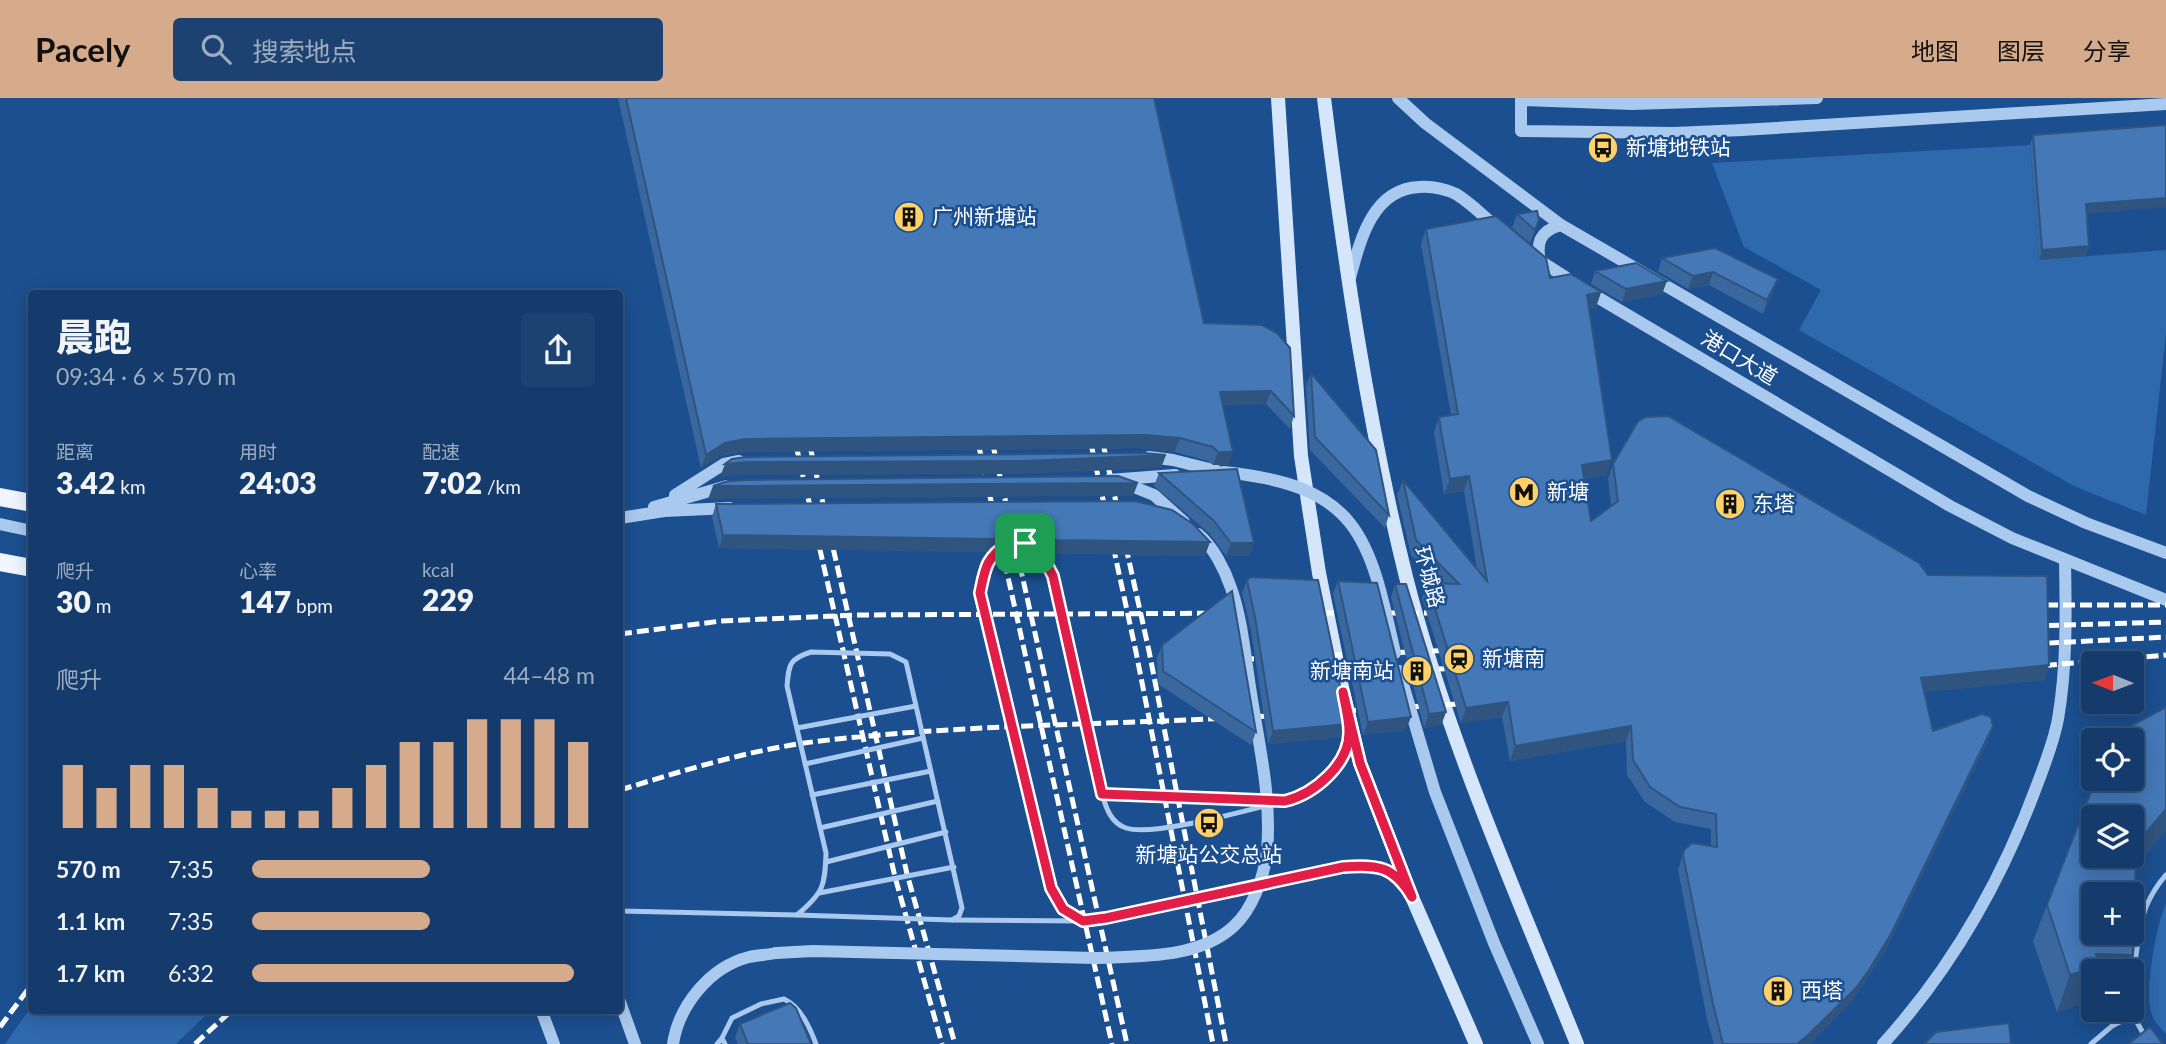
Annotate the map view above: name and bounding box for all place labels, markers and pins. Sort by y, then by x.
bus stop icon: 新塘地铁站 [1586,131,1620,165]
place label: 新塘地铁站 [1626,134,1731,159]
building icon: 广州新塘站 [892,200,926,234]
place label: 广州新塘站 [932,203,1037,228]
metro station icon: 新塘 [1507,475,1541,509]
place label: 新塘 [1547,478,1589,503]
building icon: 东塔 [1713,487,1747,521]
place label: 东塔 [1753,490,1795,515]
pin [995,513,1055,573]
station icon: 新塘南 [1442,642,1476,676]
place label: 新塘南 [1482,645,1545,670]
building icon: 新塘南站 [1400,654,1434,688]
place label: 新塘南站 [1310,657,1394,682]
bus stop icon: 新塘站公交总站 [1192,806,1226,840]
place label: 新塘站公交总站 [1136,841,1283,866]
building icon: 西塔 [1761,974,1795,1008]
place label: 西塔 [1801,977,1843,1002]

